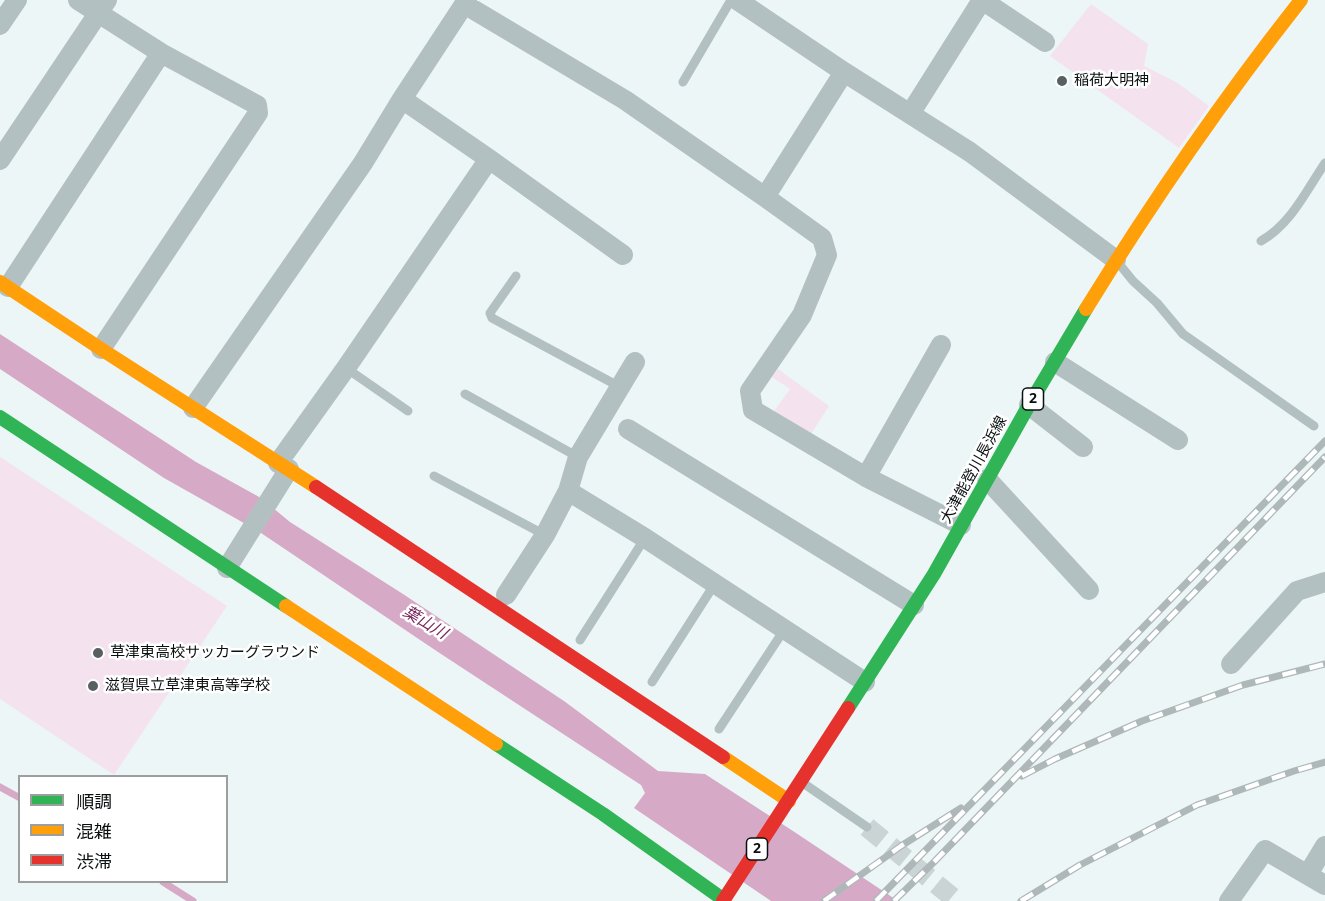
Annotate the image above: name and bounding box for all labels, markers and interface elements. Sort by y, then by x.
place label: 稲荷大明神 [1074,72,1149,90]
marker: 稲荷大明神 [1055,74,1069,88]
road number: 2 [1022,388,1044,410]
street label: 大津能登川長浜線 [937,413,1011,527]
water label: 葉山川 [399,602,451,644]
place label: 草津東高校サッカーグラウンド [110,644,320,662]
marker: 草津東高校サッカーグラウンド [91,646,105,660]
place label: 滋賀県立草津東高等学校 [105,677,270,695]
marker: 滋賀県立草津東高等学校 [86,679,100,693]
legend [18,775,228,883]
text: 順調 [76,789,112,813]
text: 混雑 [76,819,112,843]
road number: 2 [746,838,768,860]
text: 渋滞 [76,849,112,873]

